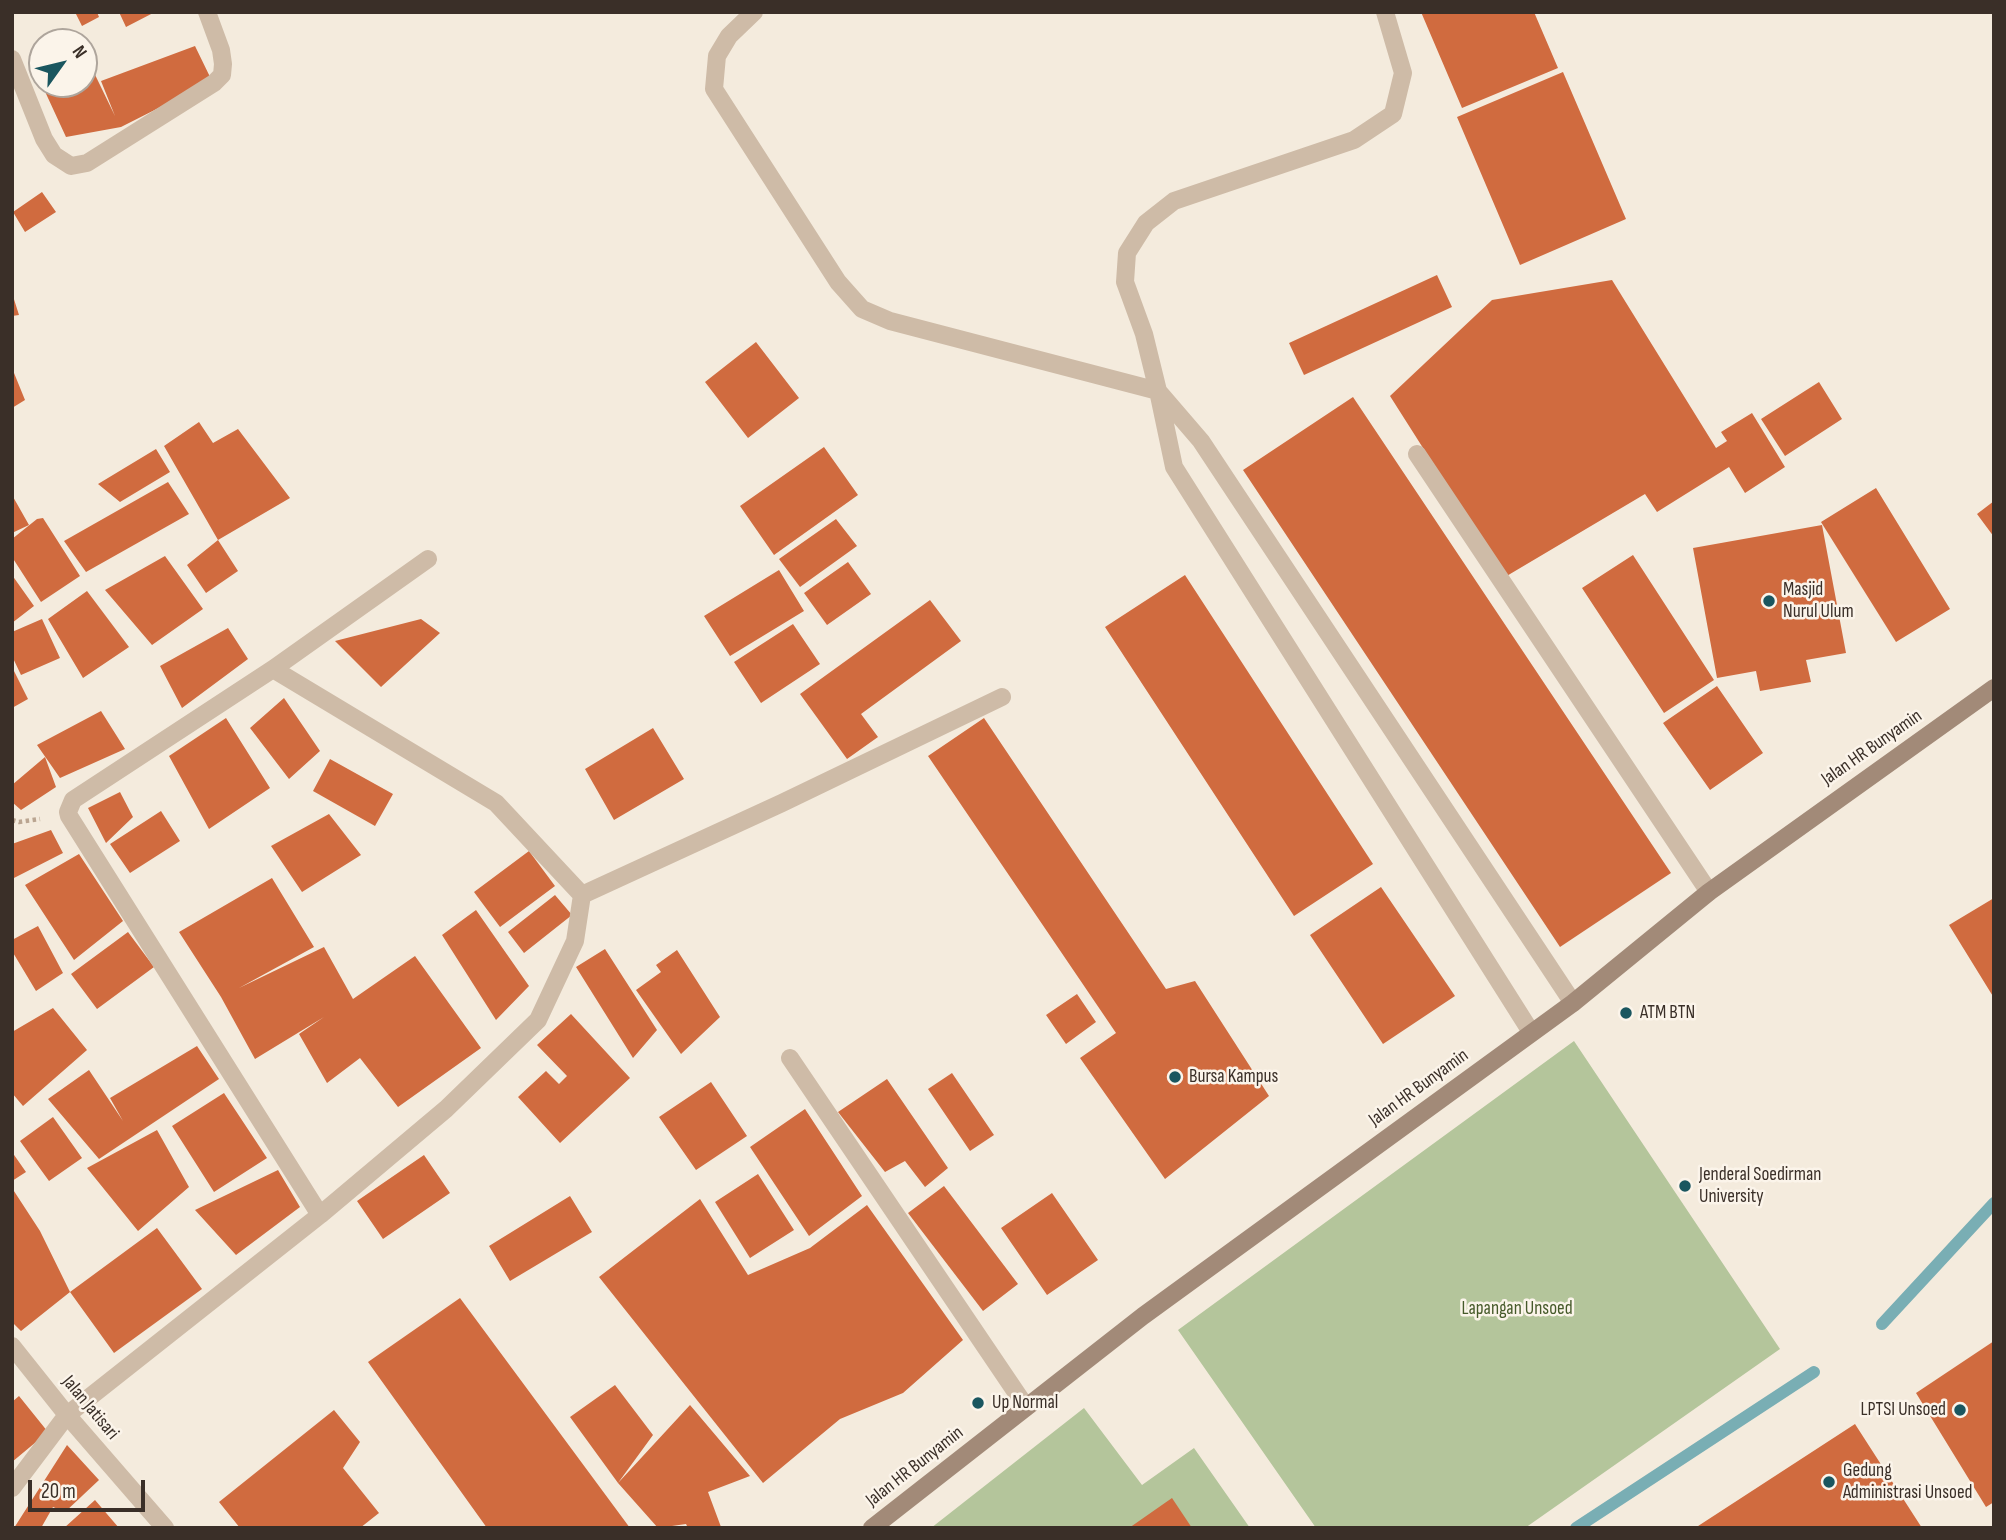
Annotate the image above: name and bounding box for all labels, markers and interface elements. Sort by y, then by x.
north arrow [28,28,98,98]
text: N [67,41,92,63]
place label: Masjid Nurul Ulum [1783,579,1854,623]
marker: Masjid Nurul Ulum [1761,593,1777,609]
street label: Jalan HR Bunyamin [1817,705,1927,791]
place label: ATM BTN [1640,1002,1695,1024]
marker: ATM BTN [1618,1005,1634,1021]
street label: Jalan HR Bunyamin [1365,1044,1473,1132]
place label: Bursa Kampus [1189,1066,1278,1088]
marker: Bursa Kampus [1167,1069,1183,1085]
place label: Jenderal Soedirman University [1699,1164,1821,1208]
marker: Jenderal Soedirman University [1677,1178,1693,1194]
park label: Lapangan Unsoed [1461,1298,1573,1320]
street label: Jalan Jatisari [57,1371,123,1445]
place label: Up Normal [992,1392,1058,1414]
marker: Up Normal [970,1395,986,1411]
place label: LPTSI Unsoed [1861,1399,1946,1421]
marker: LPTSI Unsoed [1952,1402,1968,1418]
street label: Jalan HR Bunyamin [862,1422,968,1512]
place label: Gedung Administrasi Unsoed [1843,1460,1972,1504]
scale bar [32,1466,149,1510]
marker: Gedung Administrasi Unsoed [1821,1474,1837,1490]
text: 20 m [41,1479,76,1504]

